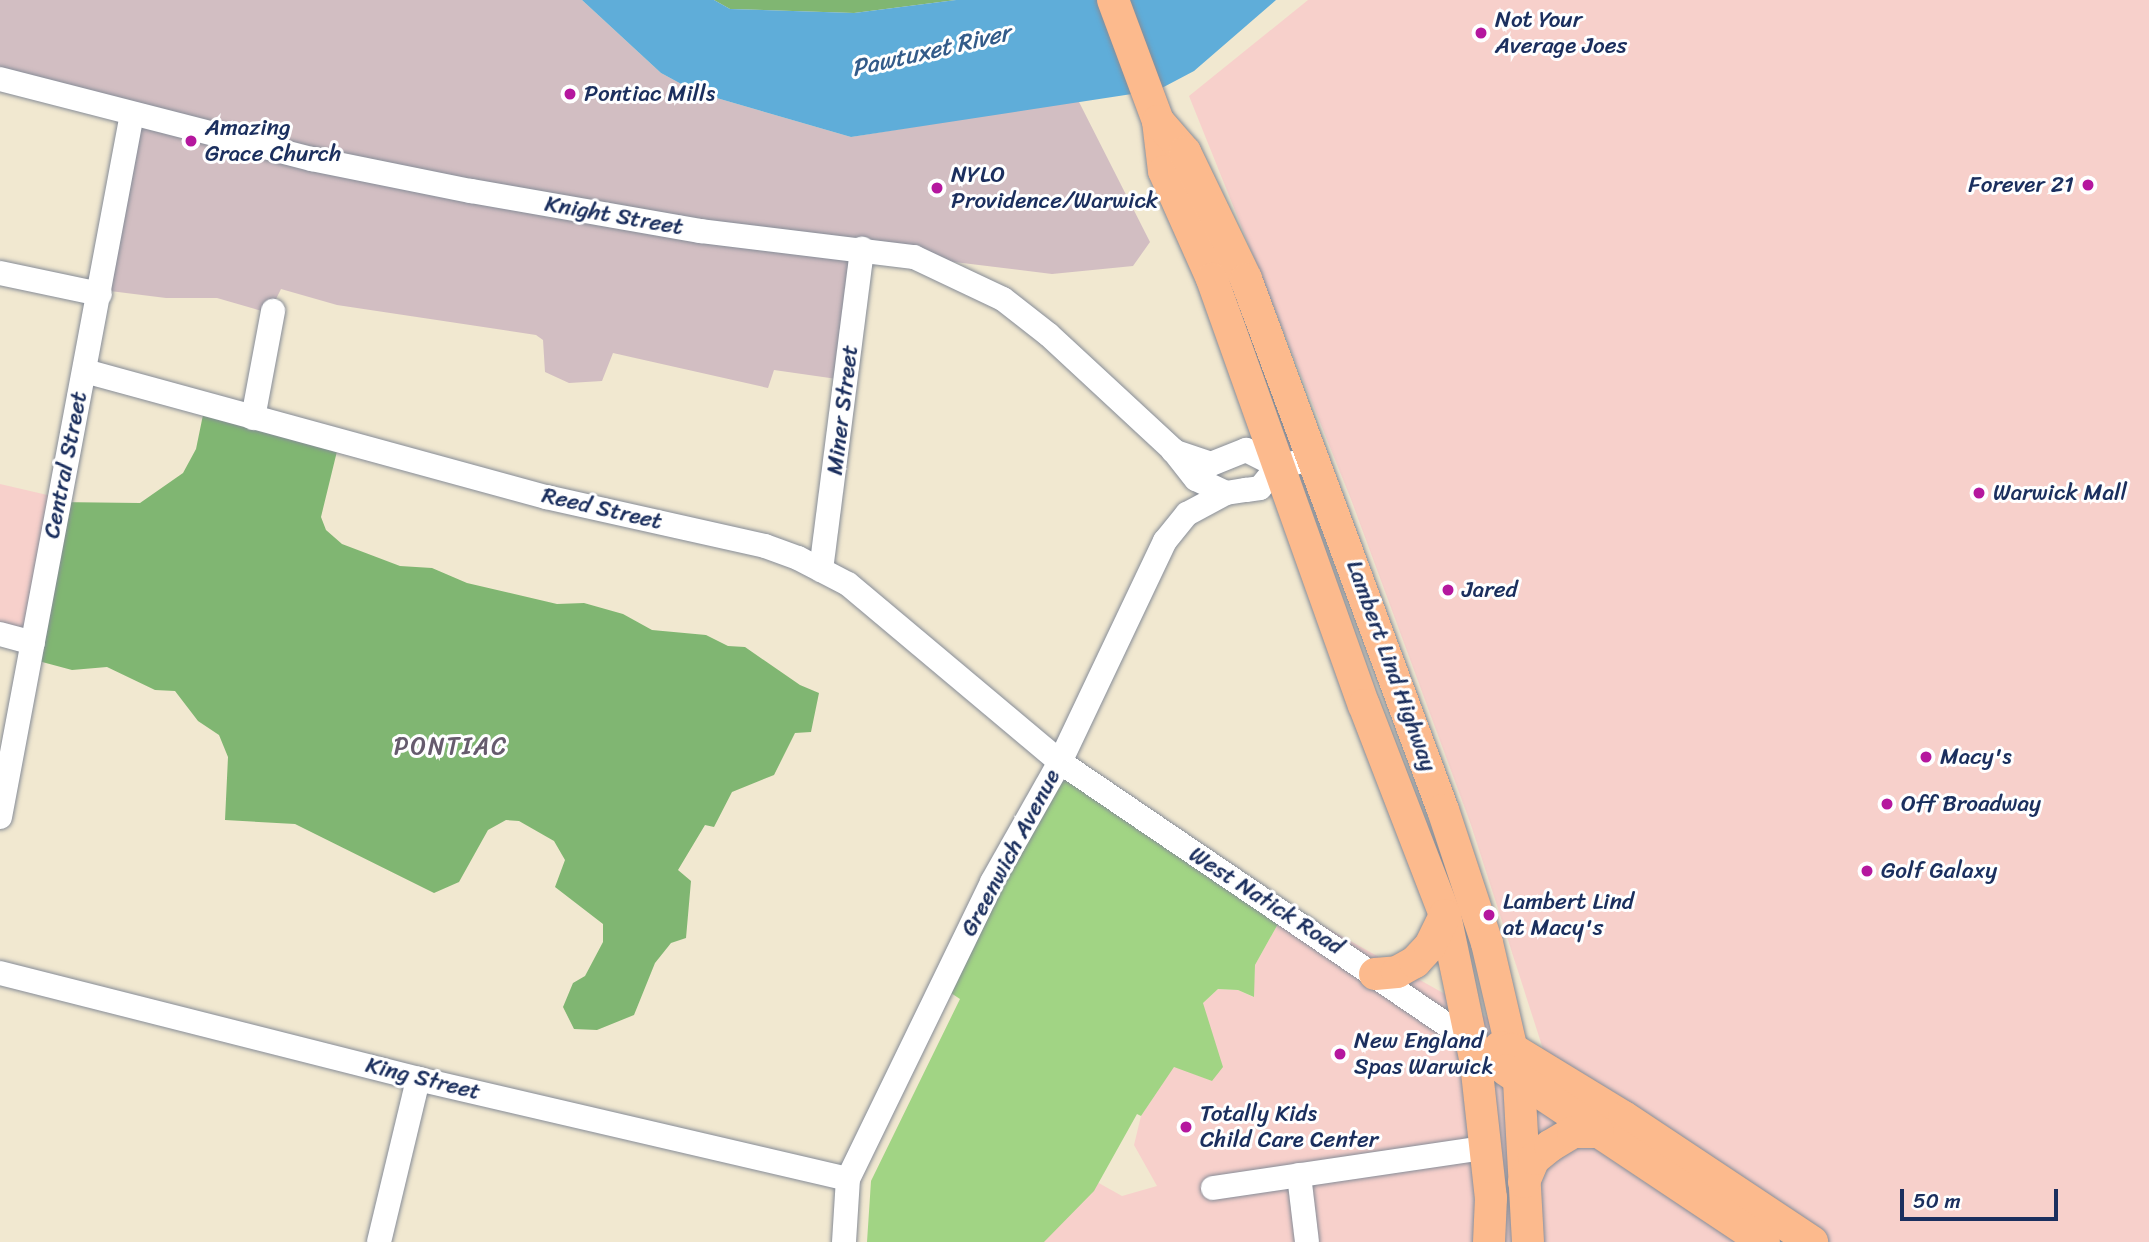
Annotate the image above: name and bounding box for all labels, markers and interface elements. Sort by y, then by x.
place label: Not Your Average Joes [1495,6,1627,60]
water label: Pawtuxet River [849,19,1013,83]
marker: Not Your Average Joes [1473,25,1489,41]
place label: Pontiac Mills [584,80,715,108]
marker: Pontiac Mills [562,86,578,102]
place label: Amazing Grace Church [205,114,341,168]
marker: Amazing Grace Church [183,133,199,149]
place label: NYLO Providence/Warwick [951,161,1158,215]
place label: Forever 21 [1968,171,2074,199]
marker: Forever 21 [2080,177,2096,193]
marker: NYLO Providence/Warwick [929,180,945,196]
street label: Knight Street [543,190,685,242]
street label: Miner Street [821,343,865,477]
street label: Central Street [38,389,94,541]
place label: Warwick Mall [1993,479,2127,507]
street label: Reed Street [539,482,665,536]
marker: Warwick Mall [1971,485,1987,501]
street label: Lambert Lind Highway [1340,557,1442,775]
place label: Jared [1462,576,1518,604]
marker: Jared [1440,582,1456,598]
district label: PONTIAC [396,733,506,761]
place label: Macy's [1940,743,2012,771]
marker: Macy's [1918,749,1934,765]
street label: Greenwich Avenue [955,765,1067,941]
place label: Off Broadway [1901,790,2041,818]
marker: Off Broadway [1879,796,1895,812]
street label: West Natick Road [1183,841,1349,961]
place label: Golf Galaxy [1881,857,1997,885]
marker: Golf Galaxy [1859,863,1875,879]
place label: Lambert Lind at Macy's [1503,888,1634,942]
marker: Lambert Lind at Macy's [1481,907,1497,923]
place label: New England Spas Warwick [1354,1027,1493,1081]
marker: New England Spas Warwick [1332,1046,1348,1062]
street label: King Street [363,1051,483,1107]
place label: Totally Kids Child Care Center [1200,1100,1380,1154]
marker: Totally Kids Child Care Center [1178,1119,1194,1135]
scale bar [1904,1176,2062,1220]
text: 50 m [1913,1182,1961,1220]

